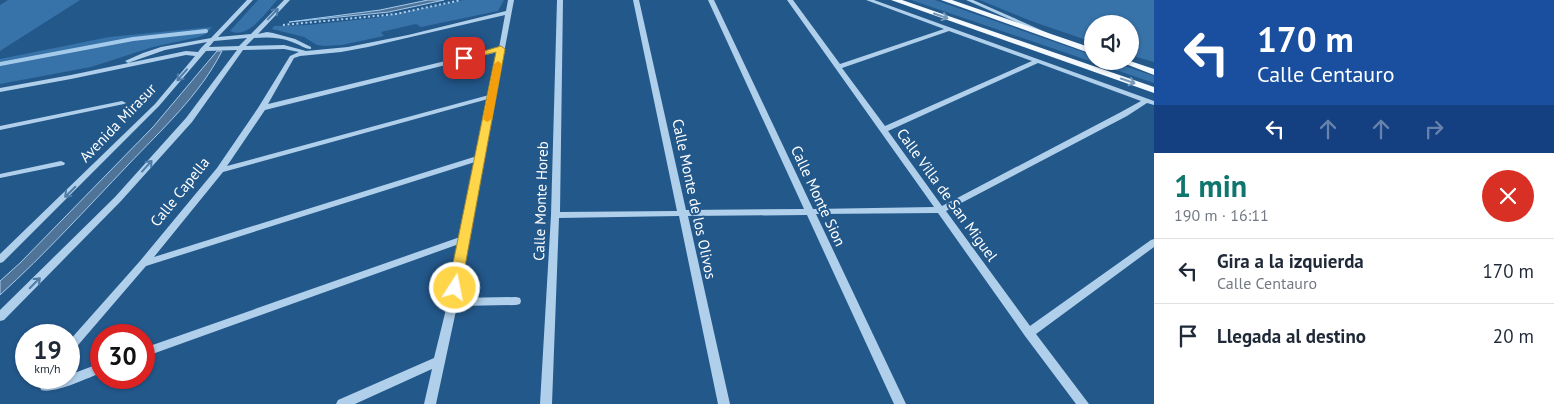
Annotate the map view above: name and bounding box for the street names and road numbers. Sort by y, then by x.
street label: Avenida Mirasur [75,79,160,166]
street label: Calle Monte de los Olivos [668,117,721,281]
street label: Calle Villa de San Miguel [893,124,1002,265]
street label: Calle Monte Horeb [529,141,552,261]
street label: Calle Monte Sion [787,142,850,249]
street label: Calle Capella [146,153,213,230]

